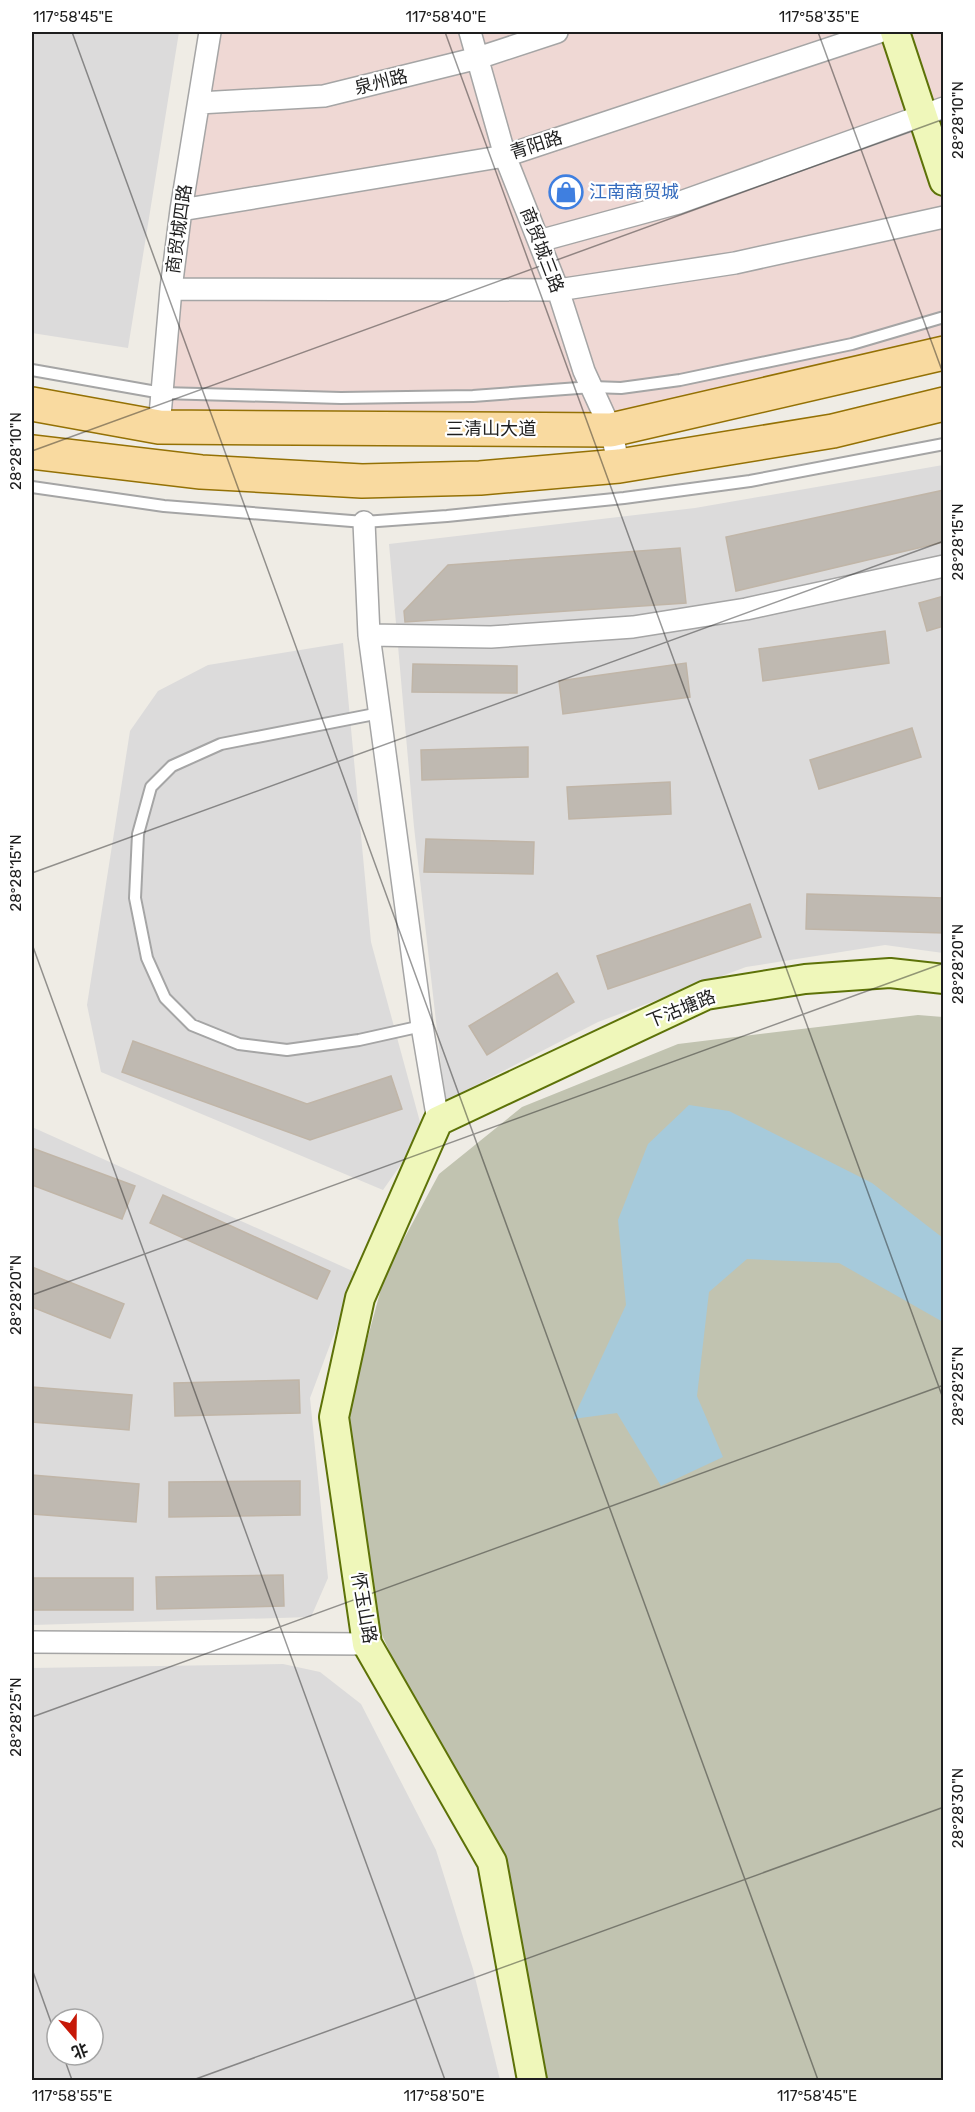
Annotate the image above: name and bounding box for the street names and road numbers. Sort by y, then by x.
street label: 泉州路 [352,65,410,99]
street label: 青阳路 [507,126,565,164]
street label: 商贸城四路 [162,183,196,275]
street label: 商贸城三路 [516,204,568,296]
street label: 三清山大道 [446,418,536,440]
street label: 下沽塘路 [644,985,718,1033]
street label: 怀玉山路 [347,1571,381,1645]

